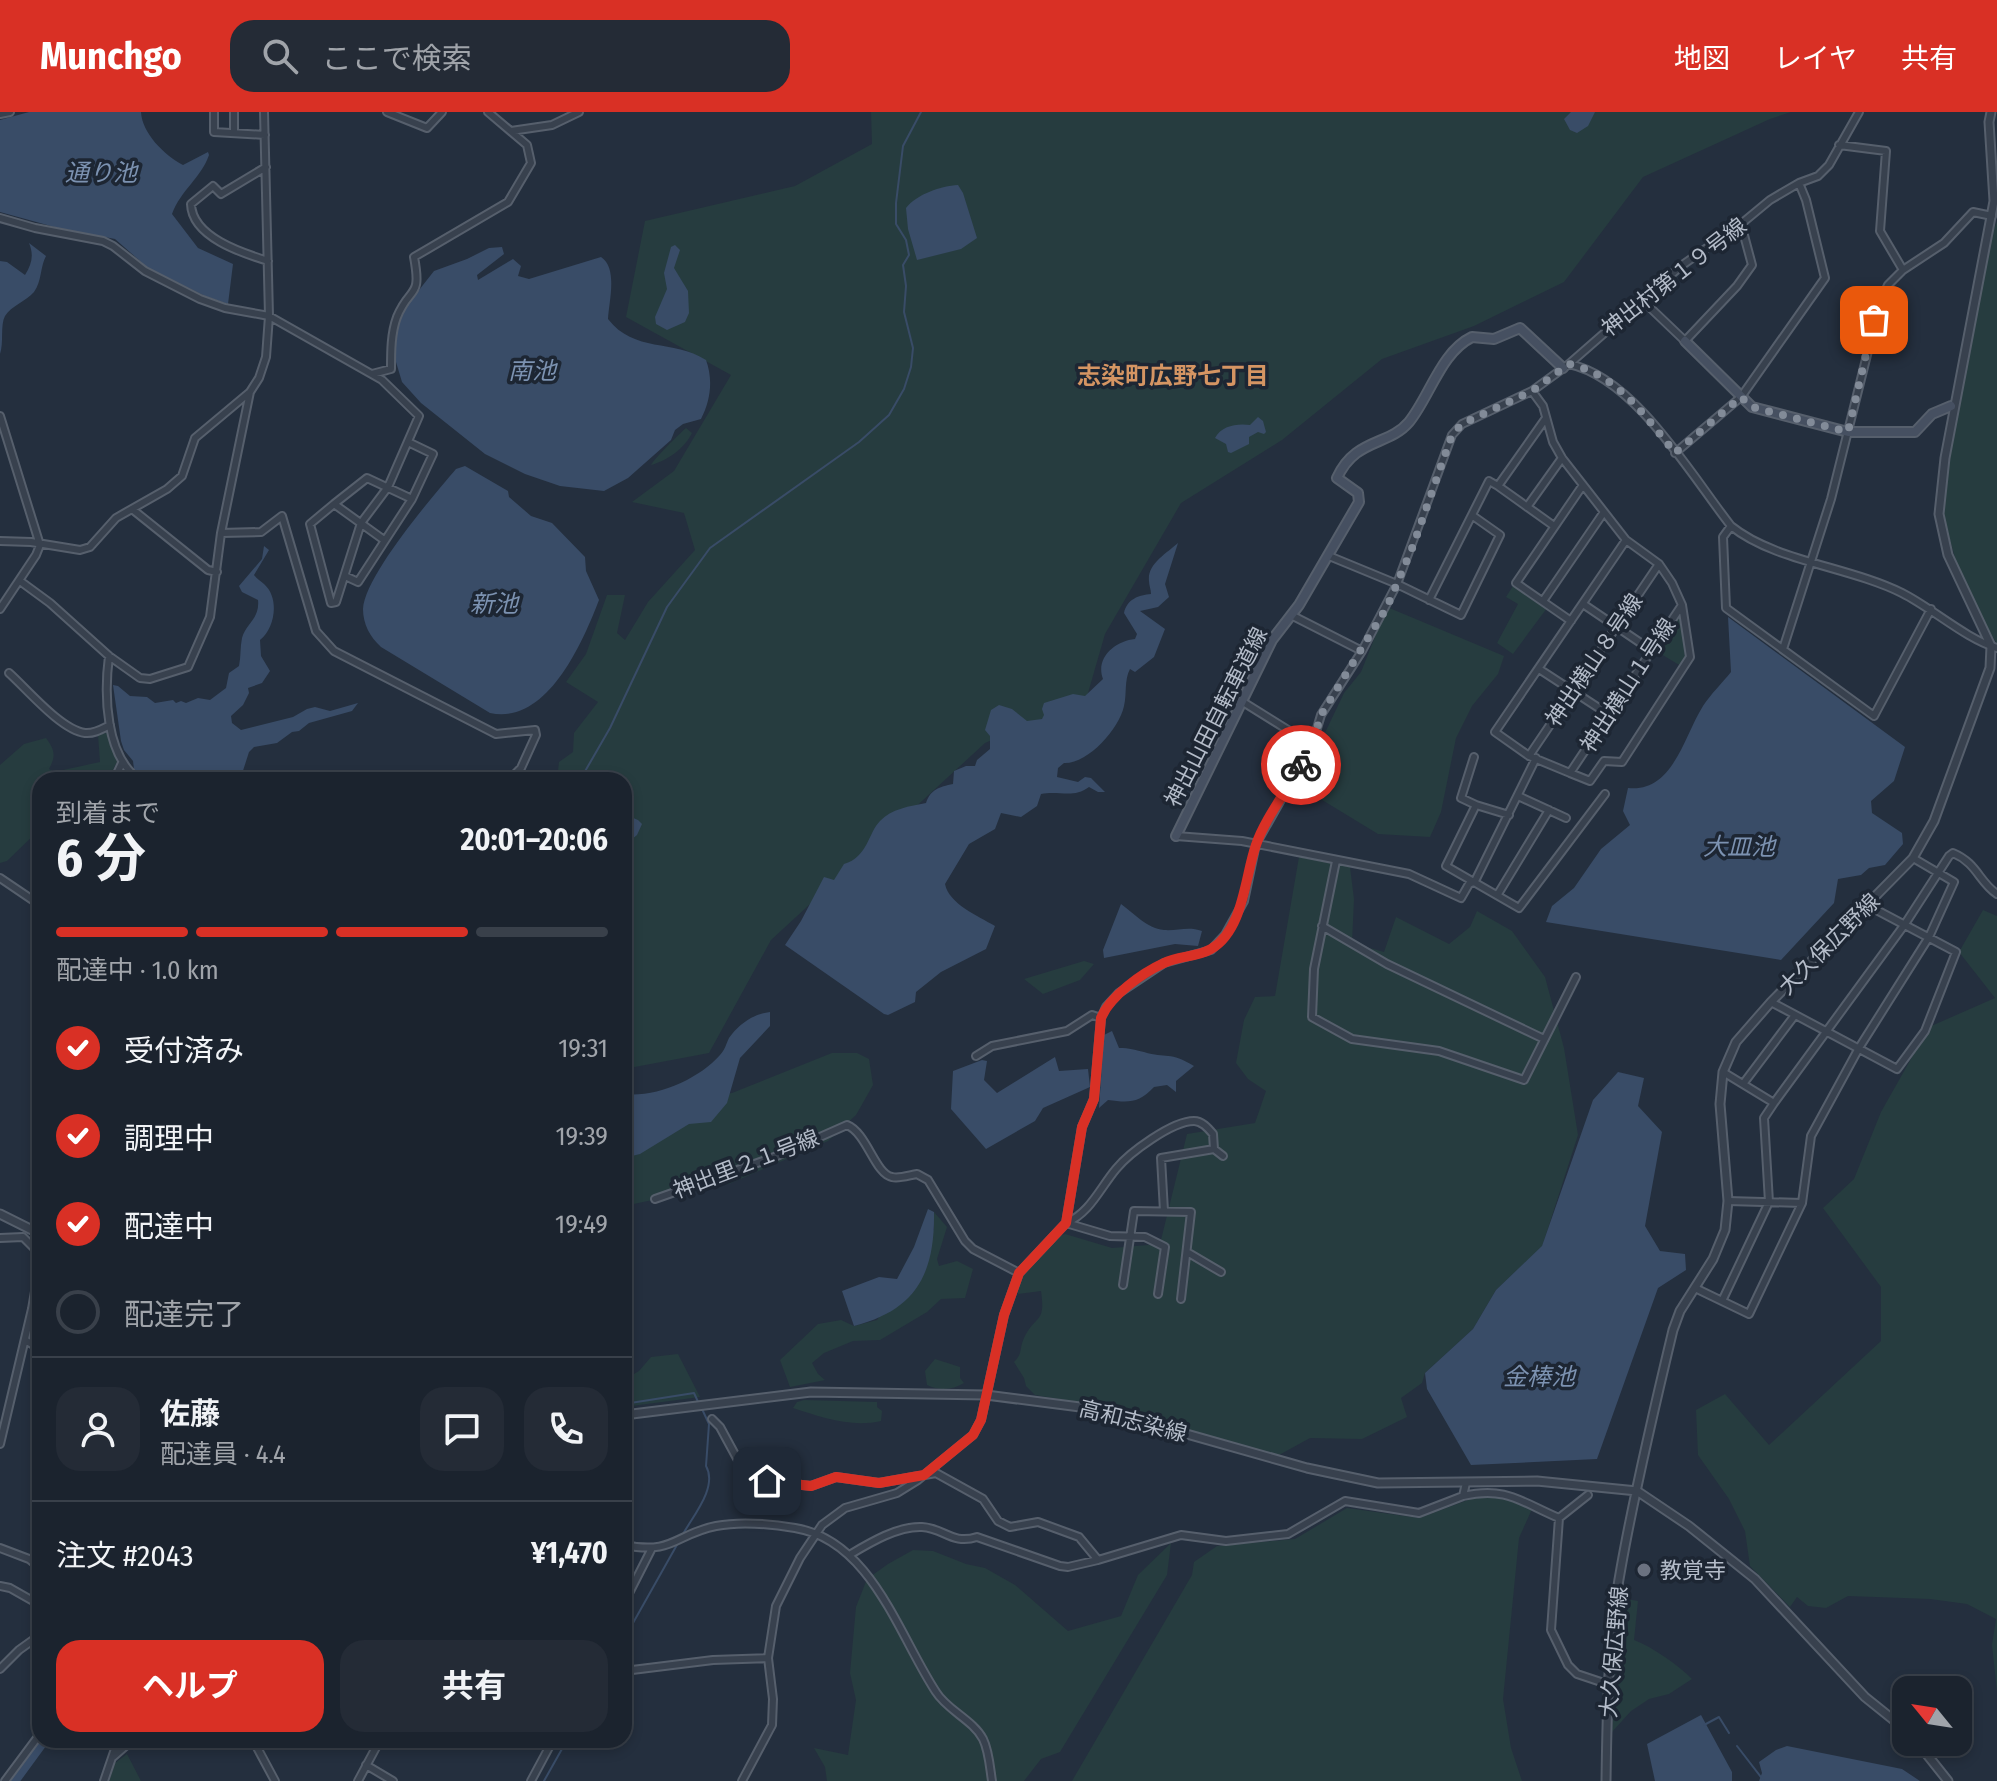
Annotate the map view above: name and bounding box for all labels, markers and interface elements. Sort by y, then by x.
search box [230,20,790,92]
text: Munchgo [40,33,182,79]
icon: search [258,34,302,78]
text: ここで検索 [322,41,472,77]
text: 地図 [1674,42,1730,75]
text: レイヤ [1774,42,1857,75]
text: 共有 [1901,42,1957,75]
water label: 通り池 [65,159,139,187]
street label: 神出村第１９号線 [1596,212,1752,342]
pin [1840,286,1908,354]
icon: bag [1852,298,1896,342]
water label: 南池 [508,357,558,385]
district label: 志染町広野七丁目 [1077,362,1269,390]
street label: 神出横山８号線 [1540,589,1648,731]
water label: 新池 [470,590,520,618]
street label: 神出横山１号線 [1575,613,1681,757]
street label: 神出山田自転車道線 [1159,623,1273,811]
courier [1261,725,1341,805]
icon: bike [1279,743,1323,787]
text: 到着まで [56,798,160,829]
text: 20:01–20:06 [460,822,608,858]
text: 6 分 [56,827,146,890]
water label: 大皿池 [1703,833,1777,861]
street label: 大久保広野線 [1773,888,1885,1000]
text: 配達中 · 1.0 km [56,955,219,986]
icon: check [56,1026,100,1070]
text: 受付済み [124,1033,244,1069]
text: 19:31 [558,1033,608,1064]
icon: check [56,1114,100,1158]
text: 調理中 [124,1121,214,1157]
text: 19:39 [555,1121,608,1152]
street label: 神出里２１号線 [669,1124,823,1204]
icon: check [56,1202,100,1246]
text: 配達中 [124,1209,214,1245]
text: 19:49 [555,1209,608,1240]
text: 配達完了 [124,1297,244,1333]
water label: 金棒池 [1503,1363,1577,1391]
button: person [56,1387,140,1471]
button: chat [420,1387,504,1471]
button: phone [524,1387,608,1471]
street label: 高和志染線 [1076,1395,1190,1447]
text: 佐藤 [160,1396,220,1432]
text: 配達員 · 4.4 [160,1439,286,1470]
pin [733,1447,801,1515]
icon: home [745,1459,789,1503]
text: ¥1,470 [531,1535,608,1571]
text: 注文 #2043 [56,1538,193,1574]
place label: 教覚寺 [1660,1557,1726,1584]
marker: 教覚寺 [1635,1561,1653,1579]
street label: 大久保広野線 [1595,1585,1633,1719]
button: ヘルプ [56,1640,324,1732]
button: 共有 [340,1640,608,1732]
north arrow [1892,1676,1972,1756]
map controls [1892,1676,1972,1756]

